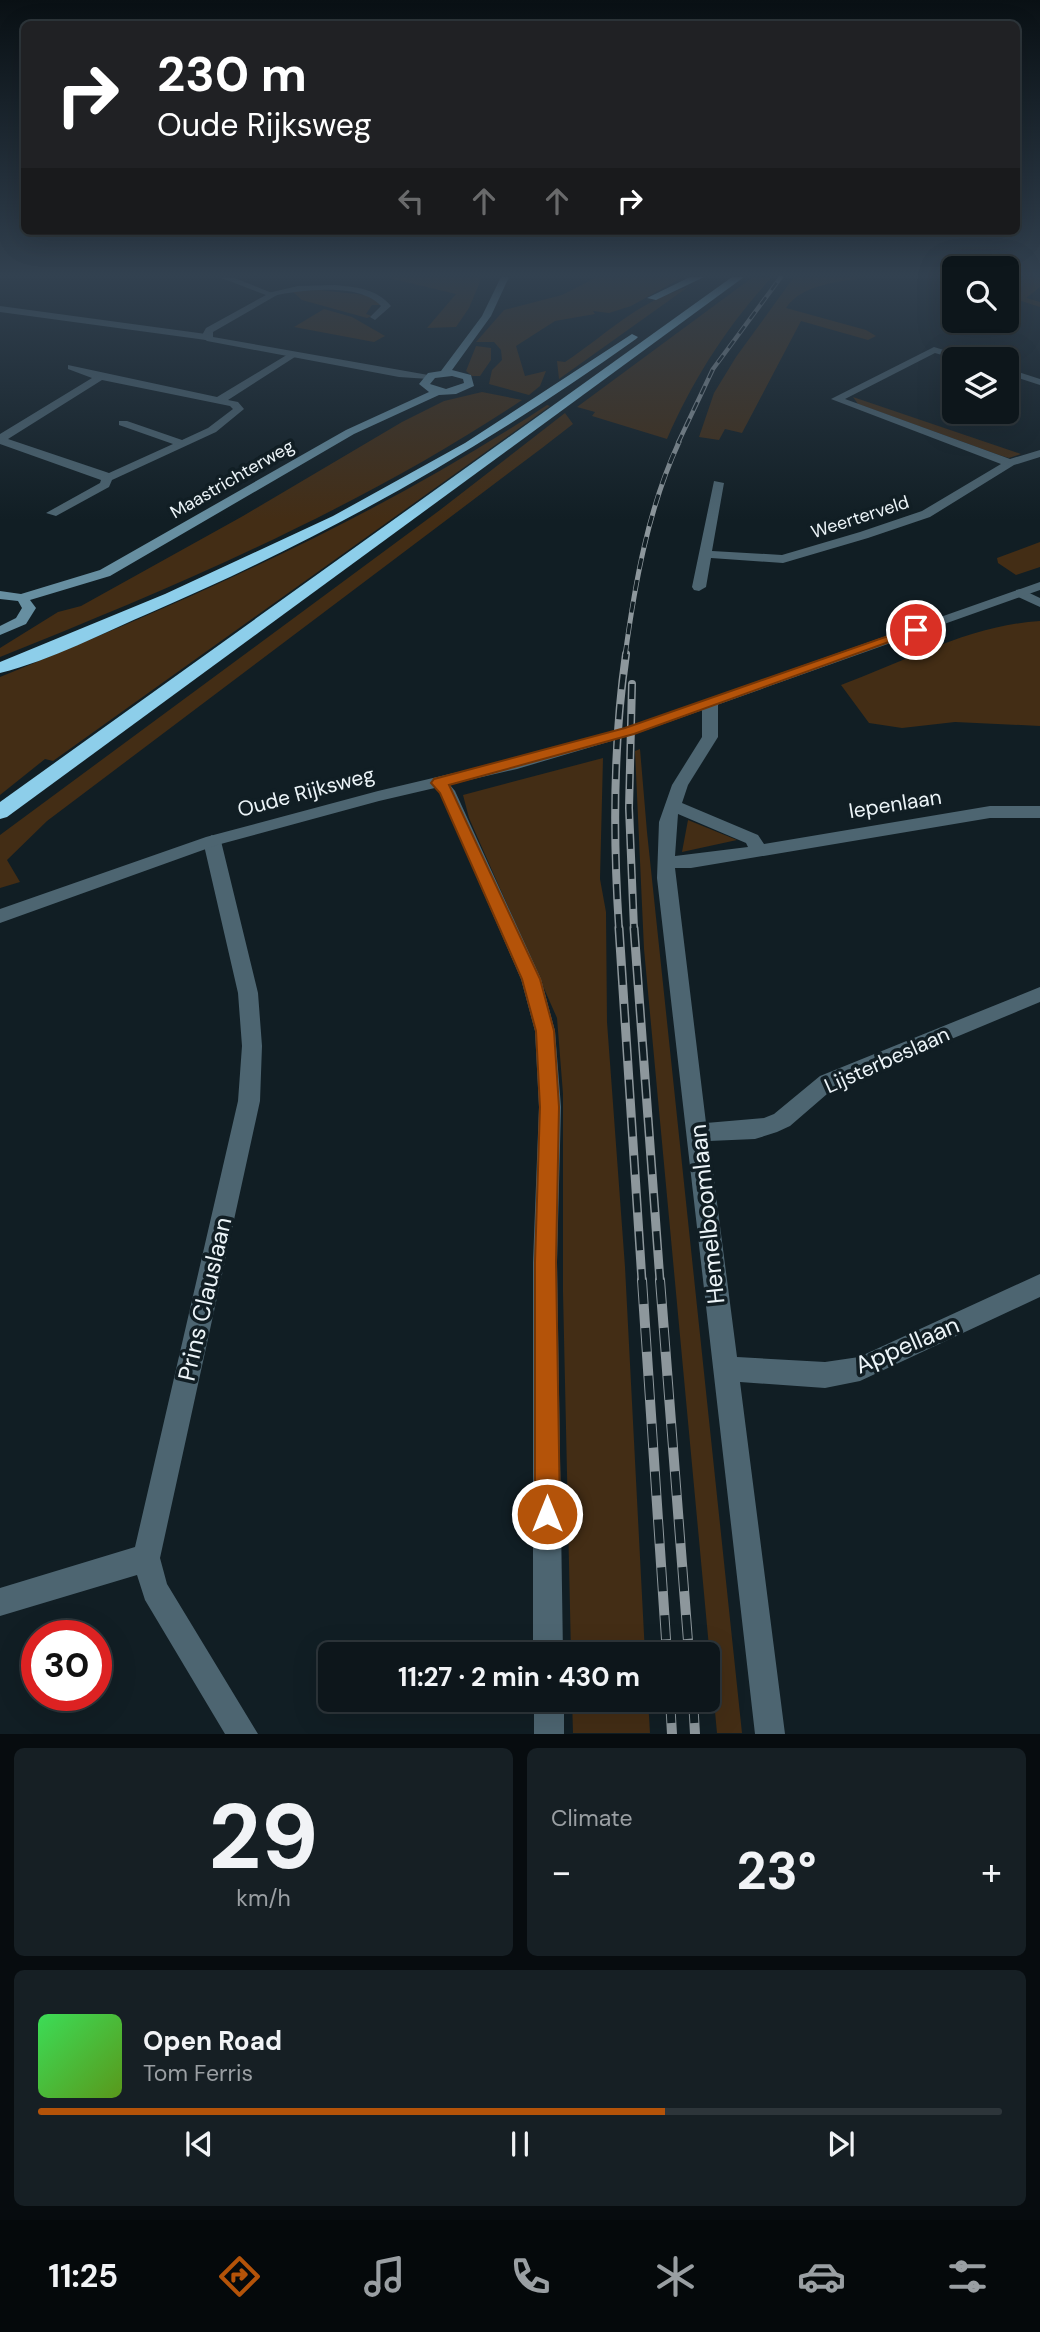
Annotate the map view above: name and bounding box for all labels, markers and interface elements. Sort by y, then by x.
text: 230 m [157,42,307,106]
icon: right [42,49,133,140]
text: Oude Rijksweg [157,104,372,146]
icon: left [392,182,430,220]
icon: ahead [465,182,503,220]
icon: ahead [538,182,576,220]
icon: right [611,182,649,220]
map controls [942,256,1019,424]
button: search [942,256,1019,333]
button: layers [942,347,1019,424]
street label: Maastrichterweg [166,434,298,524]
street label: Weerterveld [808,490,912,544]
pin [886,600,946,660]
icon: arrive [897,611,935,649]
street label: Oude Rijksweg [234,760,378,824]
street label: Iepenlaan [847,783,943,825]
street label: Lijsterbeslaan [820,1020,954,1100]
street label: Hemelboomlaan [682,1123,731,1305]
street label: Prins Clauslaan [171,1214,238,1384]
street label: Appellaan [850,1309,964,1380]
position arrow [510,1477,584,1551]
speed limit sign: 30 [21,1620,112,1711]
text: 11:27 · 2 min · 430 m [398,1660,640,1694]
text: 29 [209,1778,318,1896]
text: Climate [551,1803,633,1833]
text: 23° [736,1837,817,1905]
text: − [551,1847,572,1897]
text: + [981,1847,1002,1897]
text: km/h [236,1883,291,1913]
text: Open Road [143,2024,282,2058]
text: Tom Ferris [143,2058,253,2088]
icon: previous [180,2125,218,2163]
icon: pause [501,2125,539,2163]
icon: next [822,2125,860,2163]
icon: directions [215,2252,264,2301]
icon: music [360,2252,409,2301]
icon: phone [506,2252,555,2301]
icon: climate [651,2252,700,2301]
icon: car [797,2252,846,2301]
icon: filters [943,2252,992,2301]
text: 11:25 [48,2255,118,2297]

